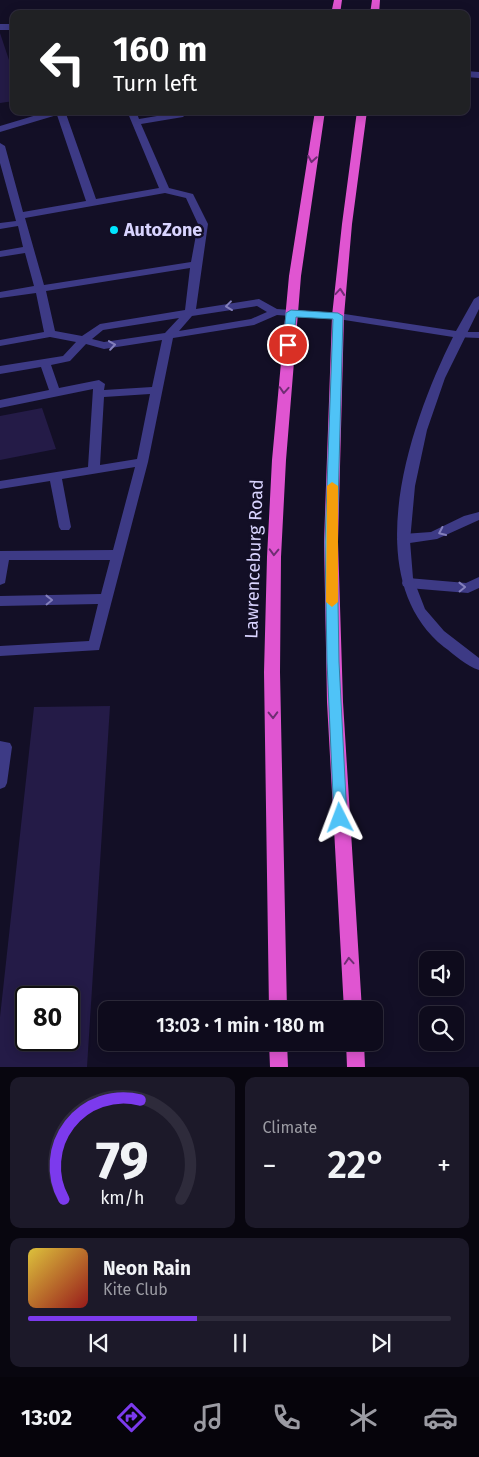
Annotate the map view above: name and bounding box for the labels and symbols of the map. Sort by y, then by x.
one-way arrow [307,155,317,164]
place label: AutoZone [123,219,202,241]
marker: AutoZone [108,224,120,236]
one-way arrow [335,288,346,296]
one-way arrow [225,300,233,311]
pin [267,324,309,366]
one-way arrow [108,340,116,350]
one-way arrow [279,386,290,394]
street label: Lawrenceburg Road [240,479,268,639]
one-way arrow [438,525,447,536]
one-way arrow [269,549,280,557]
one-way arrow [458,582,466,592]
one-way arrow [45,595,53,606]
one-way arrow [268,712,278,719]
position arrow [313,791,365,843]
one-way arrow [344,957,355,965]
speed limit sign: 80 [15,986,80,1051]

